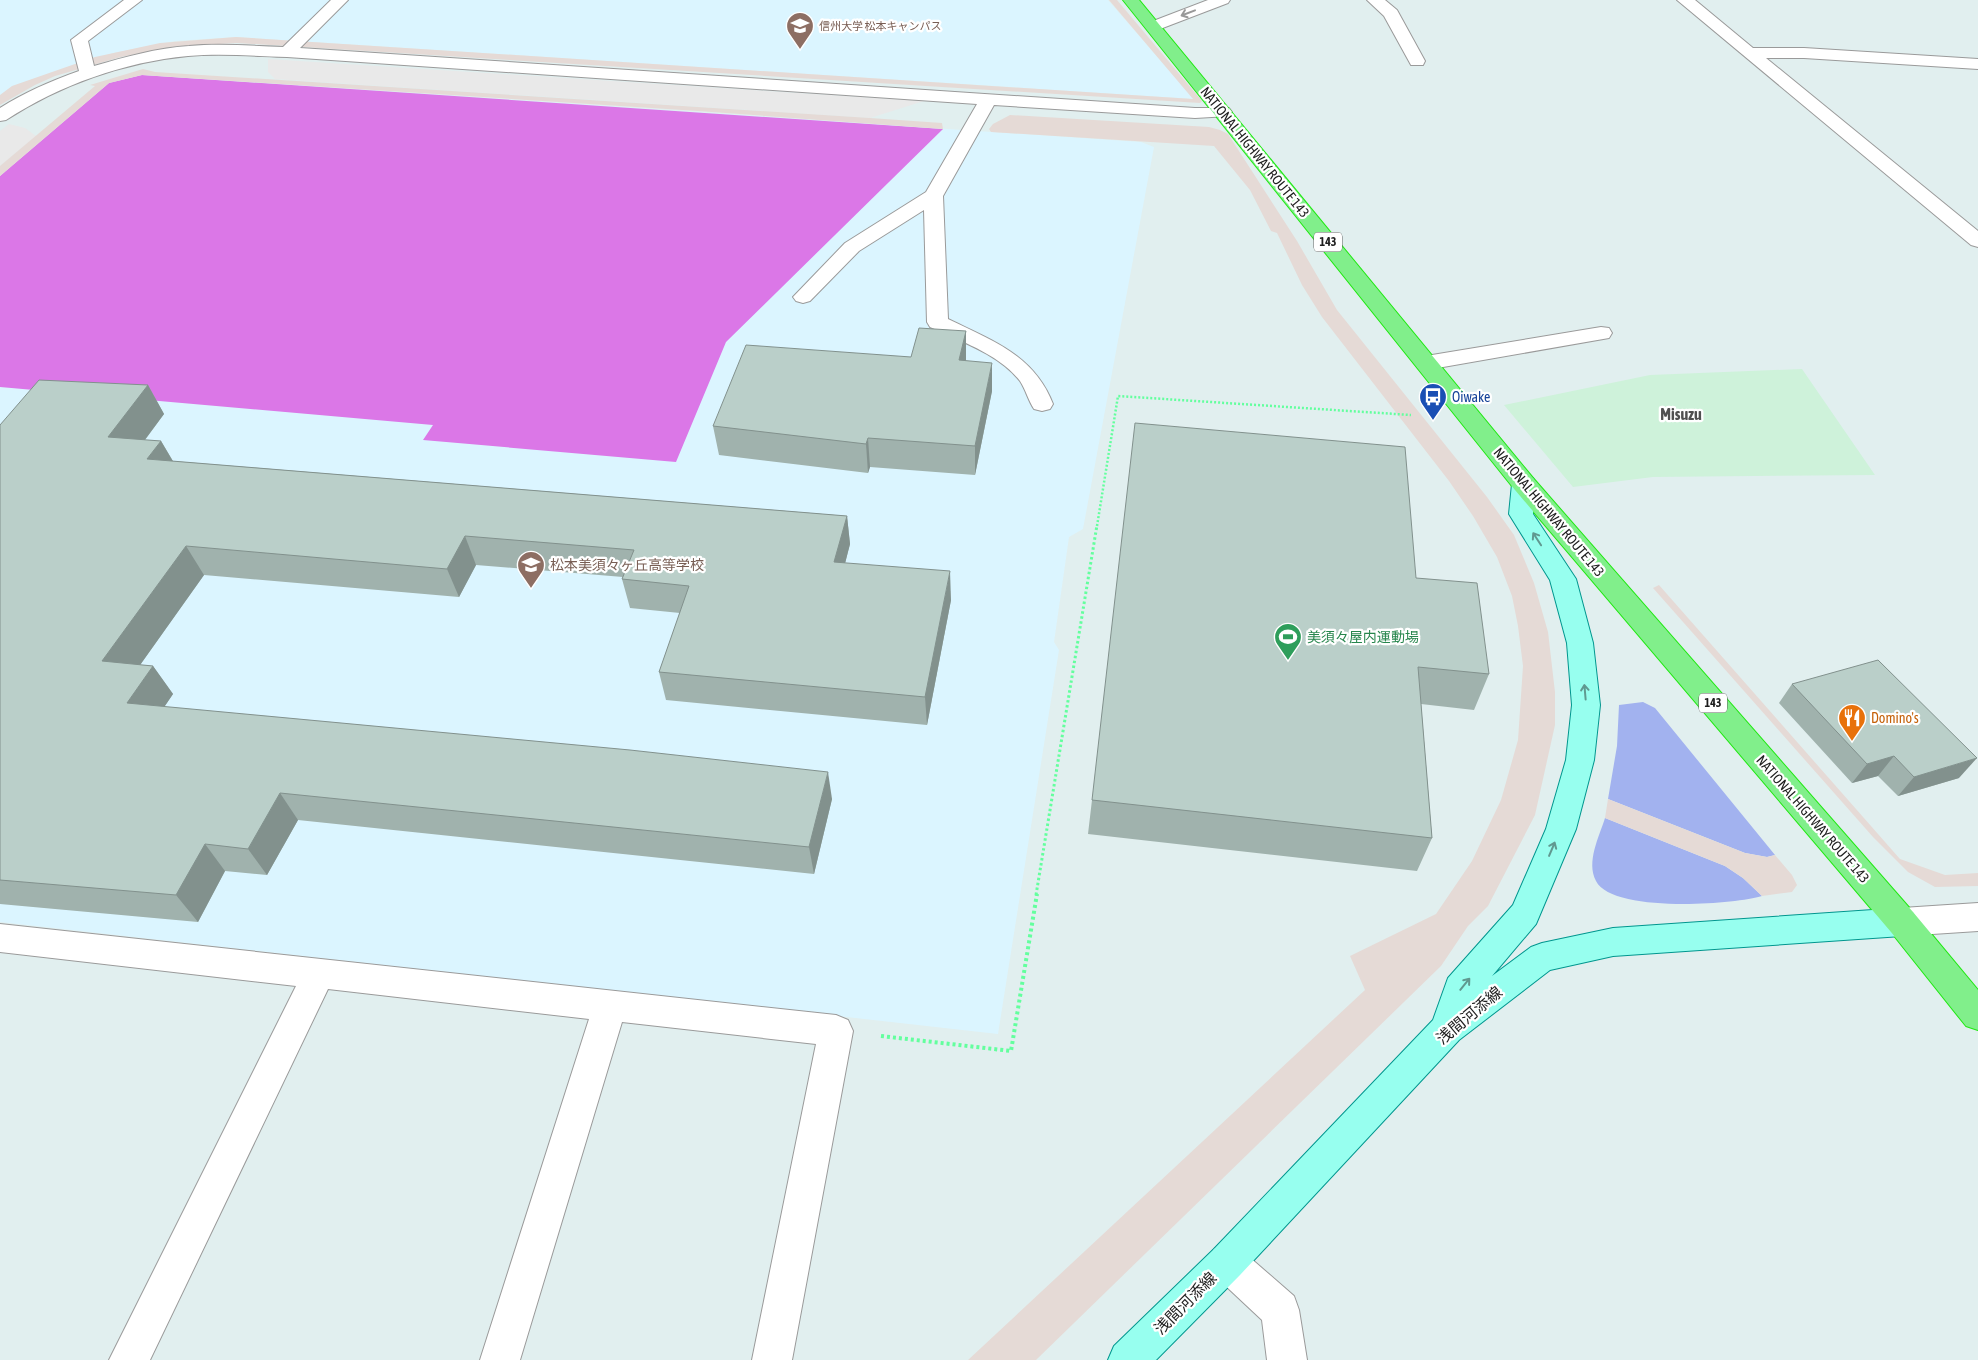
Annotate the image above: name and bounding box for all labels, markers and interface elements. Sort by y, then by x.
one-way arrow [1181,9,1197,18]
school or university icon: 信州大学 松本キャンパス [785,11,815,50]
place label: 信州大学 松本キャンパス [819,20,942,32]
street label: NATIONAL HIGHWAY ROUTE 143 [1197,83,1313,221]
road number: 143 [1314,232,1342,252]
bus stop icon: Oiwake [1418,382,1448,421]
place label: Oiwake [1452,389,1490,405]
district label: Misuzu [1660,405,1702,423]
street label: NATIONAL HIGHWAY ROUTE 143 [1490,444,1608,580]
one-way arrow [1532,533,1542,547]
school or university icon: 松本美須々ヶ丘高等学校 [516,550,546,589]
place label: 松本美須々ヶ丘高等学校 [550,557,704,573]
sports icon: 美須々屋内運動場 [1273,622,1303,661]
place label: 美須々屋内運動場 [1307,629,1419,645]
one-way arrow [1580,684,1589,700]
road number: 143 [1699,694,1727,712]
restaurant icon: Domino's [1837,703,1867,742]
place label: Domino's [1871,710,1919,726]
street label: NATIONAL HIGHWAY ROUTE 143 [1753,752,1873,886]
one-way arrow [1548,842,1557,858]
one-way arrow [1459,978,1470,991]
street label: 浅間河添線 [1433,982,1505,1048]
street label: 浅間河添線 [1150,1268,1220,1338]

